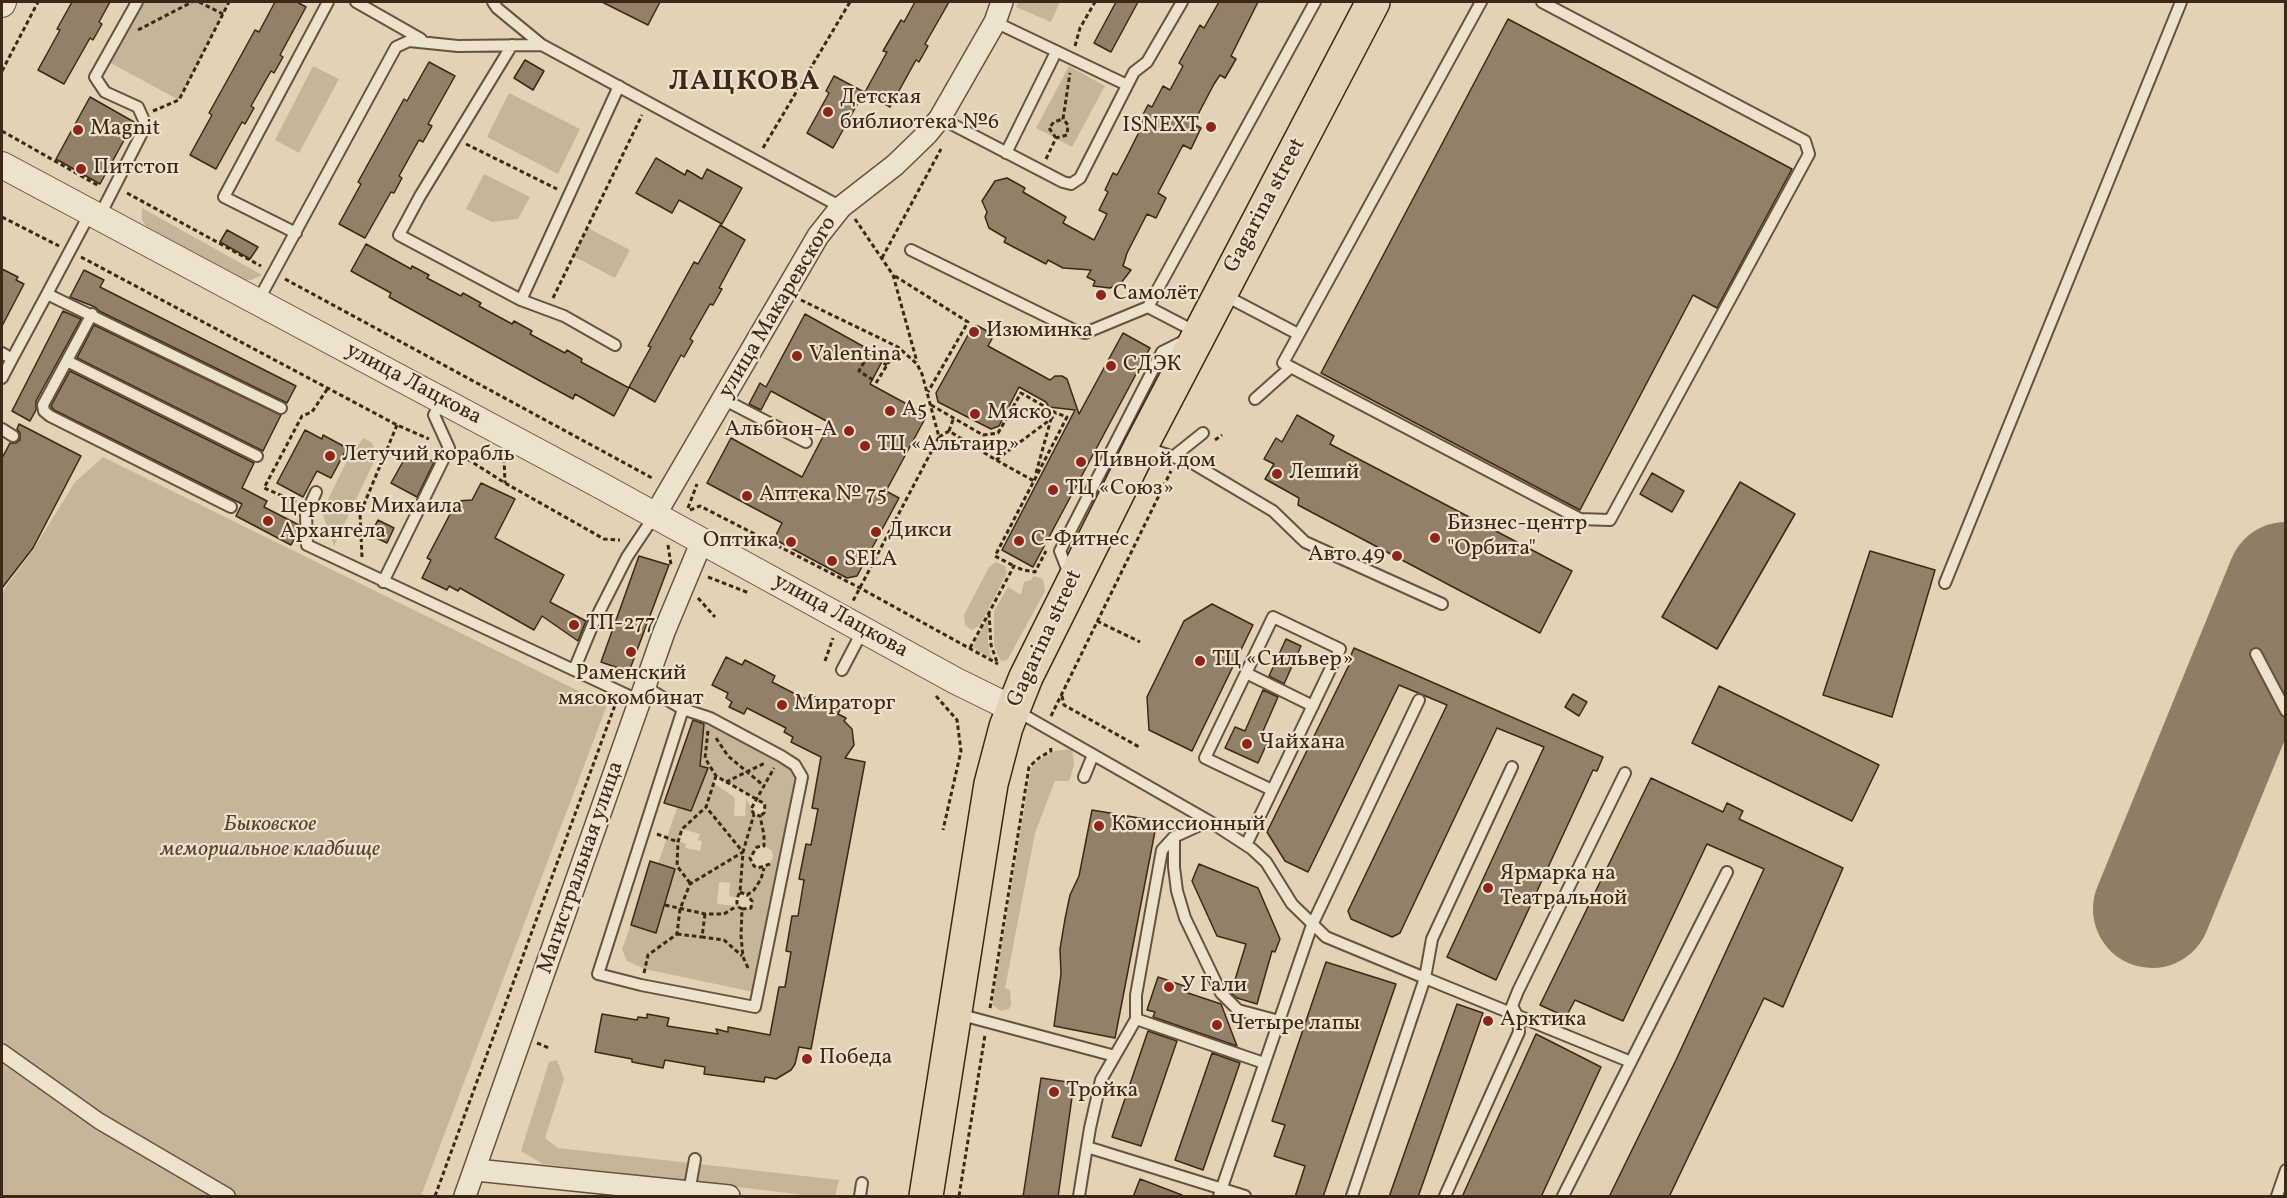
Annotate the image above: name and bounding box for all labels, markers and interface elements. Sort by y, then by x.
district label: ЛАЦКОВА [669,67,821,101]
place label: Детская библиотека №6 [840,86,999,138]
marker: Детская библиотека №6 [821,105,835,119]
place label: ISNEXT [1122,114,1199,140]
place label: Magnit [90,117,160,143]
marker: ISNEXT [1204,120,1218,134]
marker: Magnit [71,123,85,137]
street label: Gagarina street [1219,134,1313,278]
place label: Питстоп [93,156,179,182]
marker: Питстоп [74,162,88,176]
street label: улица Макаревского [714,212,844,404]
place label: Самолёт [1113,282,1198,308]
marker: Самолёт [1094,288,1108,302]
place label: Изюминка [986,319,1093,345]
marker: Изюминка [967,325,981,339]
street label: улица Лацкова [340,338,486,432]
place label: Valentina [809,343,902,369]
marker: Valentina [790,349,804,363]
place label: СДЭК [1123,353,1181,379]
marker: СДЭК [1104,359,1118,373]
place label: А5 [902,398,927,424]
place label: Мяско [987,401,1052,427]
marker: А5 [883,404,897,418]
marker: Мяско [968,407,982,421]
place label: Альбион-А [725,418,837,444]
marker: Альбион-А [842,424,856,438]
place label: ТЦ «Альтаир» [877,433,1019,459]
marker: ТЦ «Альтаир» [858,439,872,453]
place label: Летучий корабль [342,443,515,469]
marker: Летучий корабль [323,449,337,463]
place label: Пивной дом [1093,449,1216,475]
marker: Пивной дом [1074,455,1088,469]
place label: Леший [1289,461,1359,487]
marker: Леший [1270,467,1284,481]
place label: ТЦ «Союз» [1065,477,1174,503]
place label: Аптека № 75 [759,483,887,509]
marker: ТЦ «Союз» [1046,483,1060,497]
marker: Аптека № 75 [740,489,754,503]
place label: Церковь Михаила Архангела [280,495,463,546]
place label: Бизнес-центр "Орбита" [1447,512,1587,564]
marker: Церковь Михаила Архангела [261,514,275,528]
place label: Дикси [888,519,952,545]
marker: Дикси [869,525,883,539]
place label: С-Фитнес [1031,528,1129,554]
place label: Оптика [703,529,779,555]
marker: Бизнес-центр "Орбита" [1428,531,1442,545]
marker: С-Фитнес [1012,534,1026,548]
marker: Оптика [784,535,798,549]
place label: Авто 49 [1308,543,1385,569]
place label: SELA [844,548,897,574]
marker: Авто 49 [1390,549,1404,563]
marker: SELA [825,554,839,568]
street label: Gagarina street [1003,566,1089,712]
street label: улица Лацкова [768,569,912,665]
place label: ТП-277 [586,612,656,638]
marker: ТП-277 [567,618,581,632]
marker: Раменский мясокомбинат [624,645,638,659]
place label: ТЦ «Сильвер» [1212,648,1353,674]
marker: ТЦ «Сильвер» [1193,654,1207,668]
place label: Раменский мясокомбинат [558,662,704,714]
place label: Мираторг [794,692,895,718]
marker: Мираторг [775,698,789,712]
place label: Чайхана [1259,731,1346,757]
marker: Чайхана [1240,737,1254,751]
street label: Магистральная улица [533,758,631,978]
park label: Быковское мемориальное кладбище [160,813,380,864]
place label: Комиссионный [1111,813,1265,839]
marker: Комиссионный [1092,819,1106,833]
place label: Ярмарка на Театральной [1500,862,1627,914]
marker: Ярмарка на Театральной [1481,881,1495,895]
place label: У Гали [1181,974,1247,1000]
marker: У Гали [1162,980,1176,994]
place label: Арктика [1500,1008,1587,1034]
place label: Четыре лапы [1229,1012,1360,1038]
marker: Арктика [1481,1014,1495,1028]
marker: Четыре лапы [1210,1018,1224,1032]
place label: Победа [819,1046,893,1072]
marker: Победа [800,1052,814,1066]
place label: Тройка [1066,1079,1138,1105]
marker: Тройка [1047,1085,1061,1099]

